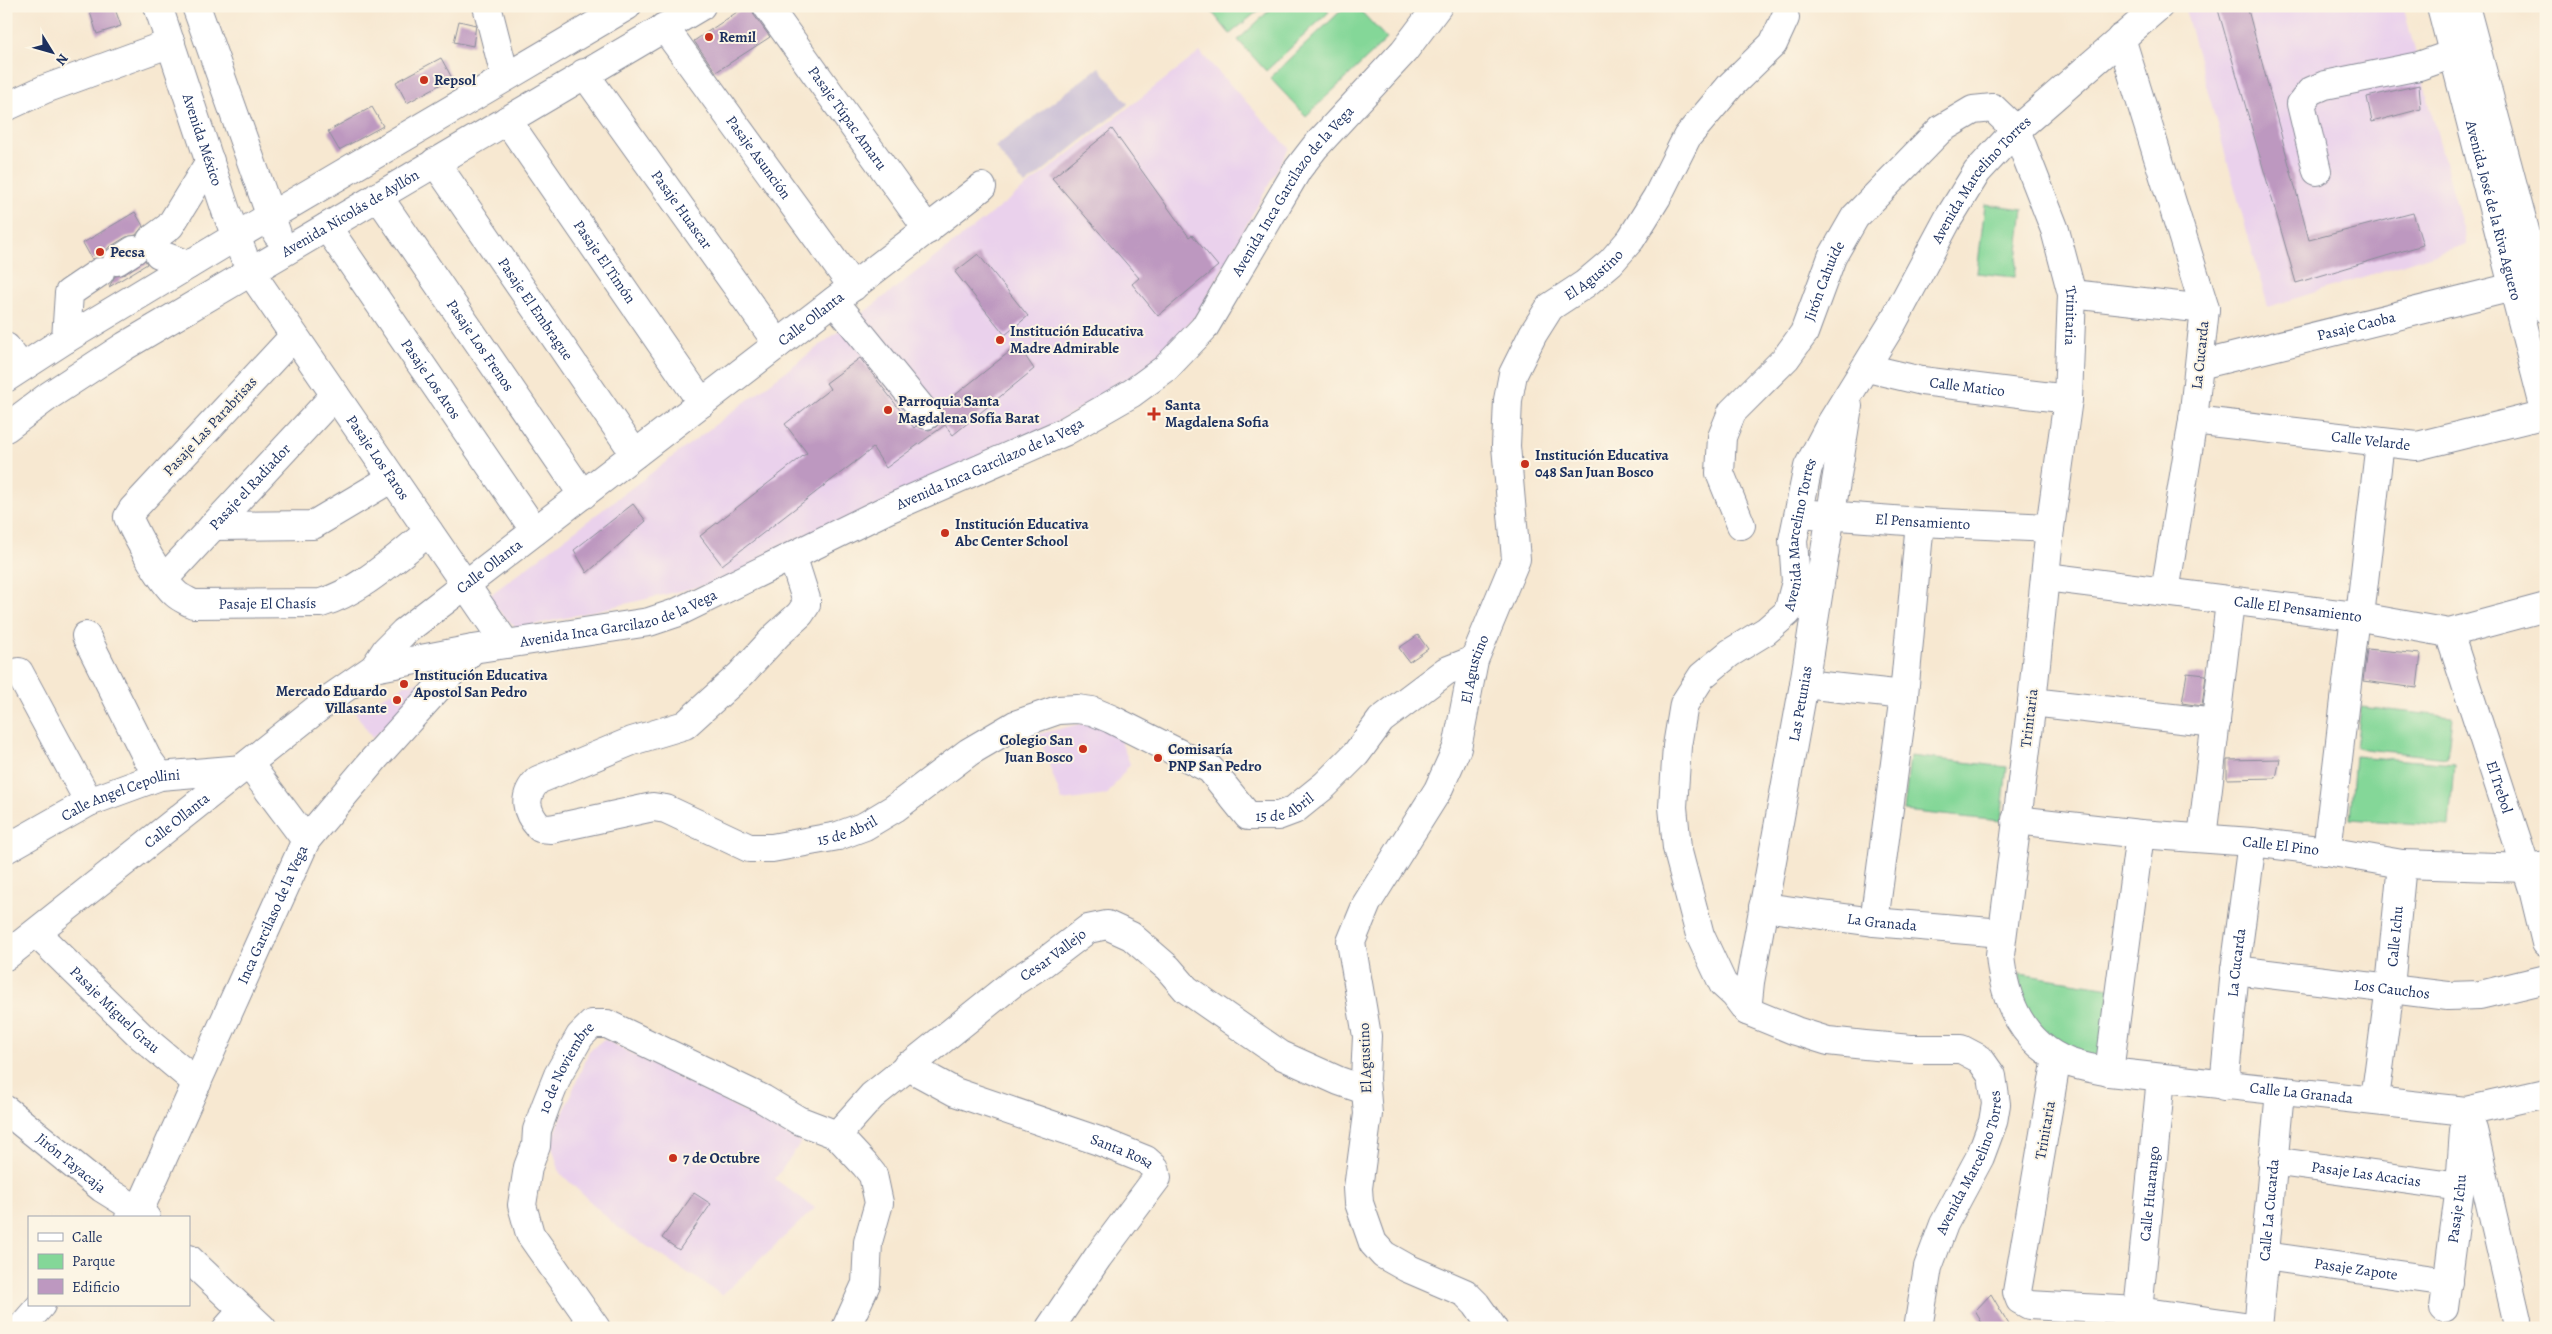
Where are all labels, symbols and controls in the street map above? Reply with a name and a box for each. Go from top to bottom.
place label: Remil [719,27,756,47]
north arrow [28,28,78,78]
marker: Remil [703,31,715,43]
text: N [51,50,73,69]
street label: Pasaje Túpac Amaru [803,62,892,175]
place label: Repsol [434,70,476,90]
marker: Repsol [418,74,430,86]
street label: Avenida México [177,90,227,189]
street label: Avenida Inca Garcilazo de la Vega [1226,101,1358,281]
street label: Pasaje Asunción [721,111,796,203]
street label: Avenida Marcelino Torres [1926,111,2035,248]
street label: Avenida José de la Riva Aguero [2461,117,2526,302]
street label: Avenida Nicolás de Ayllón [277,165,423,262]
street label: Pasaje Huascar [647,166,717,253]
street label: Pasaje El Timón [569,216,640,307]
street label: Jirón Cahuide [1799,237,1849,324]
place label: Pecsa [110,242,146,262]
street label: El Agustino [1560,245,1628,305]
marker: Pecsa [94,246,106,258]
street label: Pasaje El Embrague [493,253,578,364]
street label: Trinitaria [2060,284,2082,346]
street label: Calle Ollanta [774,287,848,351]
street label: Pasaje Los Frenos [442,295,519,395]
street label: Pasaje Caoba [2315,307,2397,345]
street label: La Cucarda [2186,320,2214,390]
place label: Institución Educativa Madre Admirable [1010,321,1145,358]
marker: Institución Educativa Madre Admirable [994,334,1006,346]
street label: Pasaje Los Aros [396,335,465,423]
street label: Pasaje Las Parabrisas [159,372,261,480]
street label: Calle Matico [1928,372,2006,401]
place label: Parroquia Santa Magdalena Sofía Barat [898,391,1040,428]
place label: Santa Magdalena Sofia [1165,395,1270,432]
marker: Parroquia Santa Magdalena Sofía Barat [882,404,894,416]
marker: Santa Magdalena Sofia [1147,407,1161,421]
street label: Pasaje Los Faros [342,411,414,504]
street label: Avenida Inca Garcilazo de la Vega [892,413,1087,515]
street label: Calle Velarde [2330,426,2412,455]
street label: Pasaje el Radiador [205,439,295,534]
place label: Institución Educativa 048 San Juan Bosco [1535,445,1670,482]
street label: Avenida Marcelino Torres [1778,454,1821,614]
marker: Institución Educativa 048 San Juan Bosco [1519,458,1531,470]
street label: El Pensamiento [1874,509,1971,534]
place label: Institución Educativa Abc Center School [954,514,1090,551]
marker: Institución Educativa Abc Center School [939,527,951,539]
street label: Calle Ollanta [452,535,526,598]
street label: Avenida Inca Garcilazo de la Vega [517,584,720,652]
street label: Calle El Pensamiento [2233,591,2364,627]
street label: Pasaje El Chasís [218,593,316,614]
street label: El Agustino [1456,632,1493,705]
street label: Las Petunias [1784,664,1817,743]
place label: Institución Educativa Apostol San Pedro [413,665,549,702]
marker: Institución Educativa Apostol San Pedro [398,678,410,690]
place label: Mercado Eduardo Villasante [276,681,387,718]
street label: Trinitaria [2015,687,2043,749]
marker: Mercado Eduardo Villasante [391,694,403,706]
place label: Colegio San Juan Bosco [1000,730,1074,767]
place label: Comisaría PNP San Pedro [1168,739,1262,776]
marker: Colegio San Juan Bosco [1077,743,1089,755]
marker: Comisaría PNP San Pedro [1152,752,1164,764]
street label: El Trebol [2482,758,2518,816]
street label: Calle Angel Cepollini [57,764,181,826]
street label: Calle Ollanta [140,788,214,853]
street label: 15 de Abril [1255,788,1318,826]
street label: 15 de Abril [816,811,881,850]
street label: Calle El Pino [2242,831,2320,860]
street label: Inca Garcilaso de la Vega [232,842,312,987]
street label: Calle Ichu [2382,904,2408,968]
street label: La Granada [1846,908,1918,936]
street label: Cesar Vallejo [1016,924,1090,986]
street label: La Cucarda [2222,927,2250,998]
street label: Pasaje Miguel Grau [65,962,165,1058]
street label: Los Cauchos [2353,975,2431,1004]
street label: 10 de Noviembre [534,1017,599,1116]
street label: El Agustino [1354,1022,1376,1094]
street label: Calle La Granada [2249,1077,2354,1109]
street label: Avenida Marcelino Torres [1931,1089,2006,1238]
street label: Trinitaria [2030,1099,2060,1161]
street label: Jirón Tayacaja [32,1128,110,1197]
street label: Santa Rosa [1088,1129,1159,1173]
street label: Calle Huarango [2135,1145,2164,1242]
place label: 7 de Octubre [683,1148,760,1168]
marker: 7 de Octubre [667,1152,679,1164]
street label: Pasaje Las Acacias [2310,1157,2422,1191]
street label: Calle La Cucarda [2254,1158,2284,1262]
street label: Pasaje Ichu [2443,1173,2471,1244]
legend [28,1216,190,1306]
text: Calle [72,1227,103,1247]
text: Parque [72,1251,115,1271]
street label: Pasaje Zapote [2313,1253,2399,1285]
text: Edificio [72,1277,120,1297]

